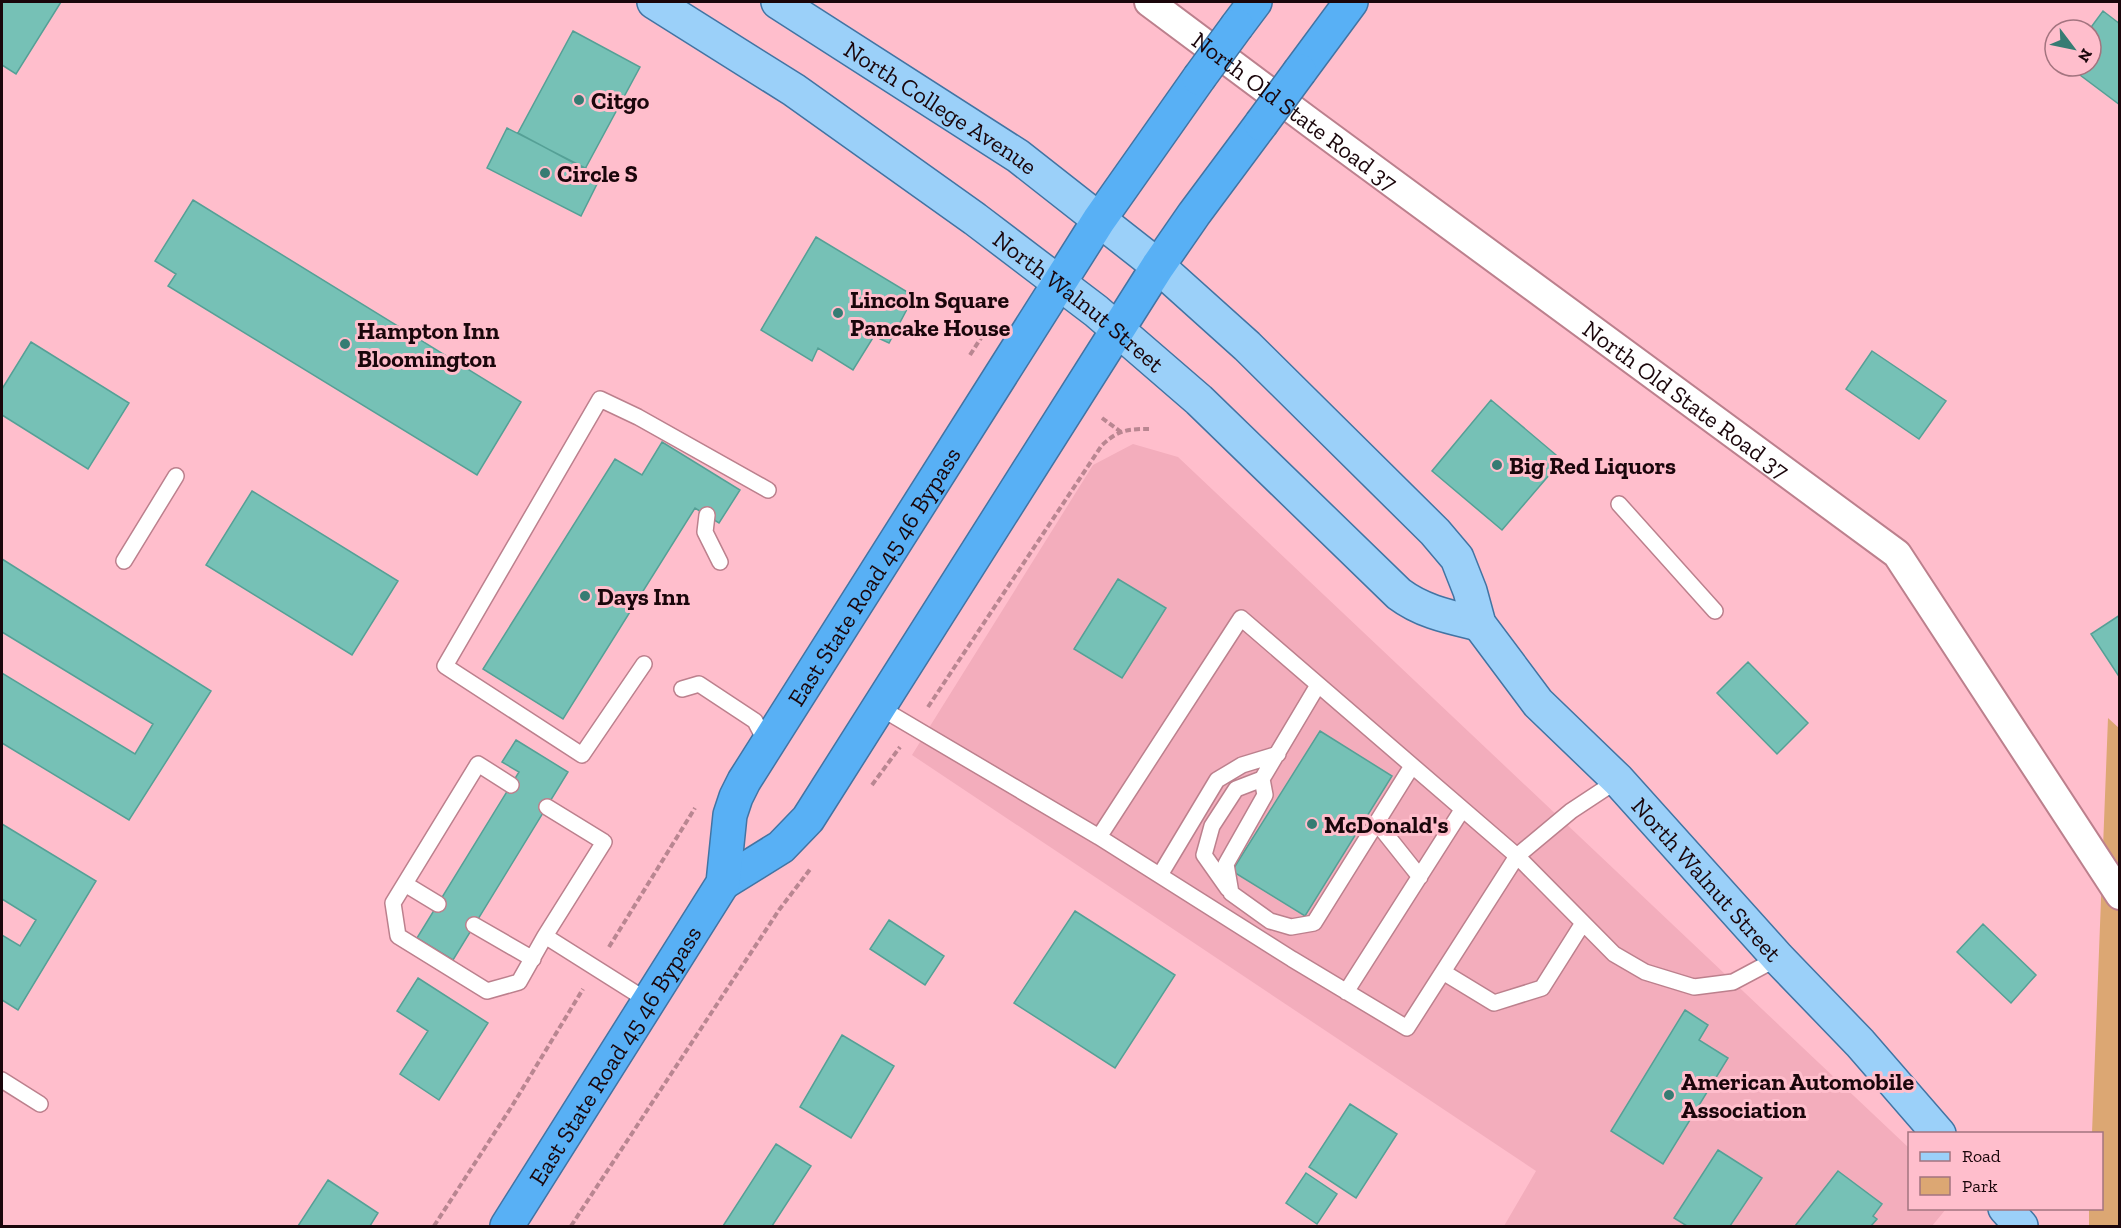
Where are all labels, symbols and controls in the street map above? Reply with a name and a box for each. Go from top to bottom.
north arrow [2043,18,2103,78]
street label: North Old State Road 37 [1187,25,1403,196]
street label: North College Avenue [839,34,1043,180]
text: N [2074,45,2097,66]
place label: Citgo [591,86,650,115]
marker: Citgo [572,93,586,107]
place label: Circle S [557,159,638,188]
marker: Circle S [538,166,552,180]
street label: North Walnut Street [988,224,1170,378]
place label: Lincoln Square Pancake House [850,285,1011,342]
marker: Lincoln Square Pancake House [831,306,845,320]
street label: North Old State Road 37 [1578,314,1795,484]
place label: Hampton Inn Bloomington [357,316,500,373]
marker: Hampton Inn Bloomington [338,337,352,351]
street label: East State Road 45 46 Bypass [781,441,966,711]
place label: Big Red Liquors [1509,451,1676,480]
marker: Big Red Liquors [1490,458,1504,472]
place label: Days Inn [597,582,690,611]
marker: Days Inn [578,589,592,603]
street label: North Walnut Street [1626,791,1788,967]
place label: McDonald's [1324,810,1448,839]
marker: McDonald's [1305,817,1319,831]
street label: East State Road 45 46 Bypass [522,920,707,1190]
place label: American Automobile Association [1681,1067,1914,1124]
marker: American Automobile Association [1662,1088,1676,1102]
legend [1908,1132,2103,1210]
text: Road [1962,1145,2001,1167]
text: Park [1962,1175,1998,1197]

